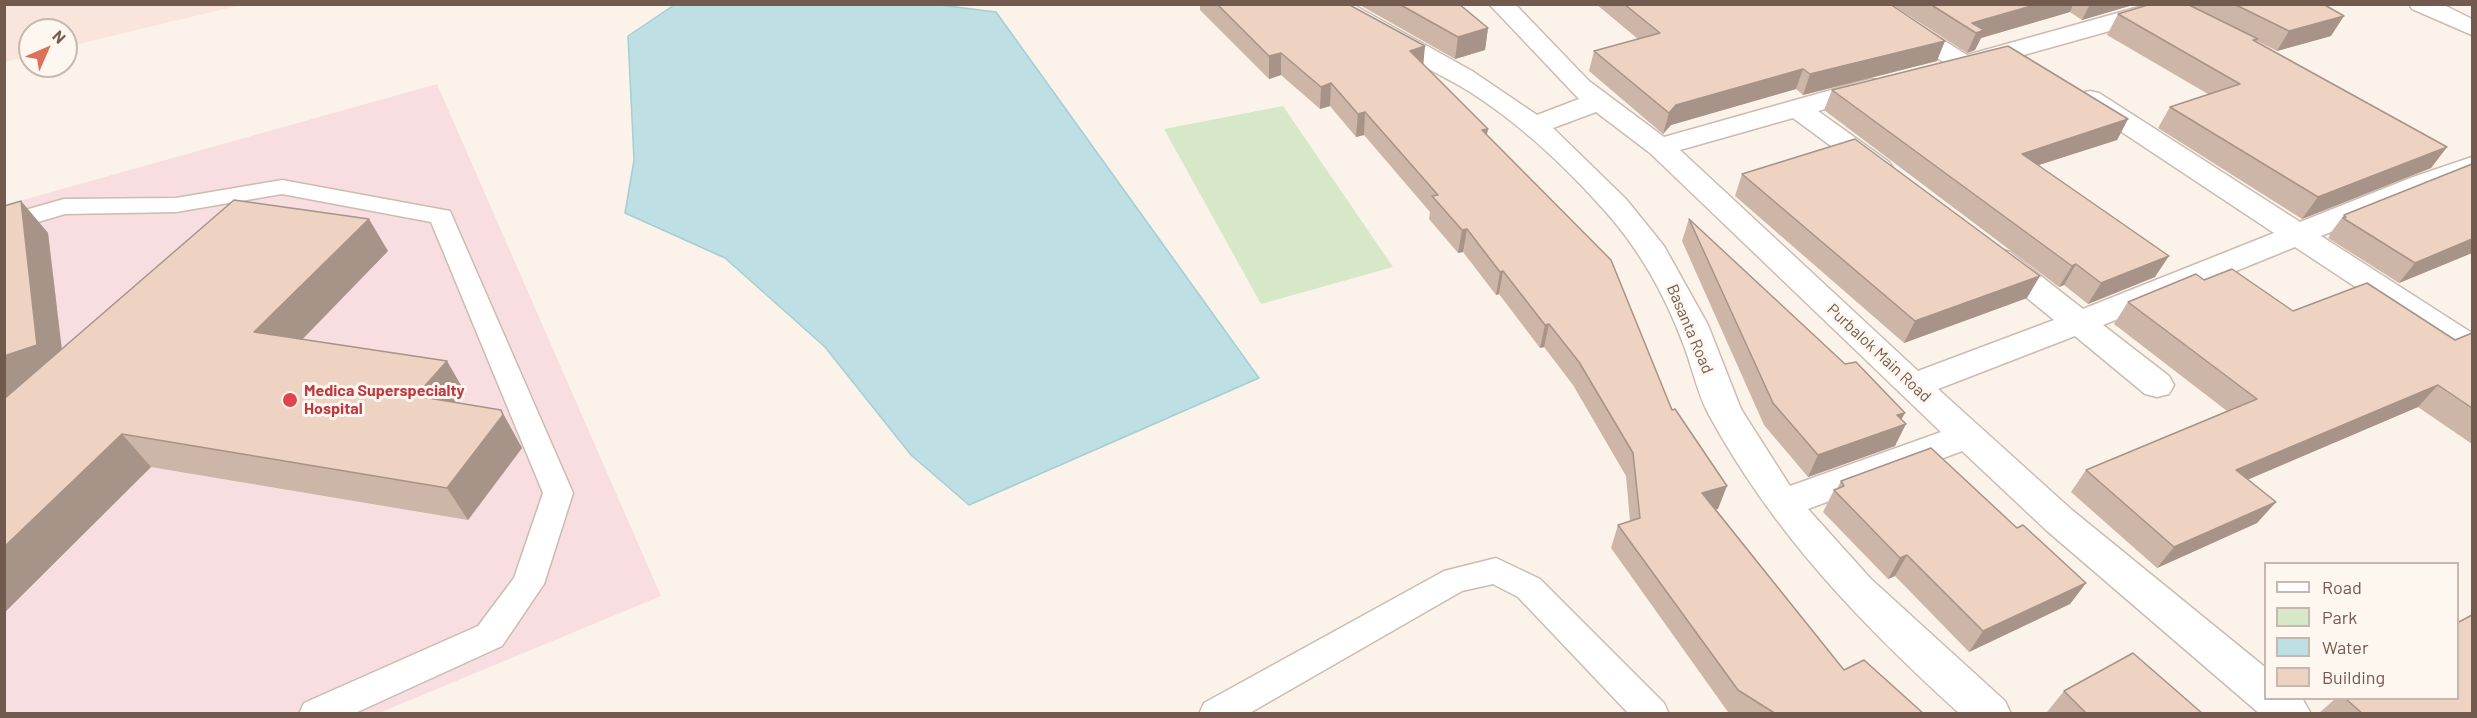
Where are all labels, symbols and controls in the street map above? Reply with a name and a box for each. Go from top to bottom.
north arrow [18,18,78,78]
text: N [49,26,70,47]
street label: Basanta Road [1663,281,1717,377]
street label: Purbalok Main Road [1823,300,1935,406]
place label: Medica Superspecialty Hospital [304,381,465,419]
marker: Medica Superspecialty Hospital [281,391,299,409]
legend [2264,562,2459,700]
text: Road [2322,576,2362,598]
text: Park [2322,606,2357,628]
text: Water [2322,636,2369,658]
text: Building [2322,666,2385,688]

